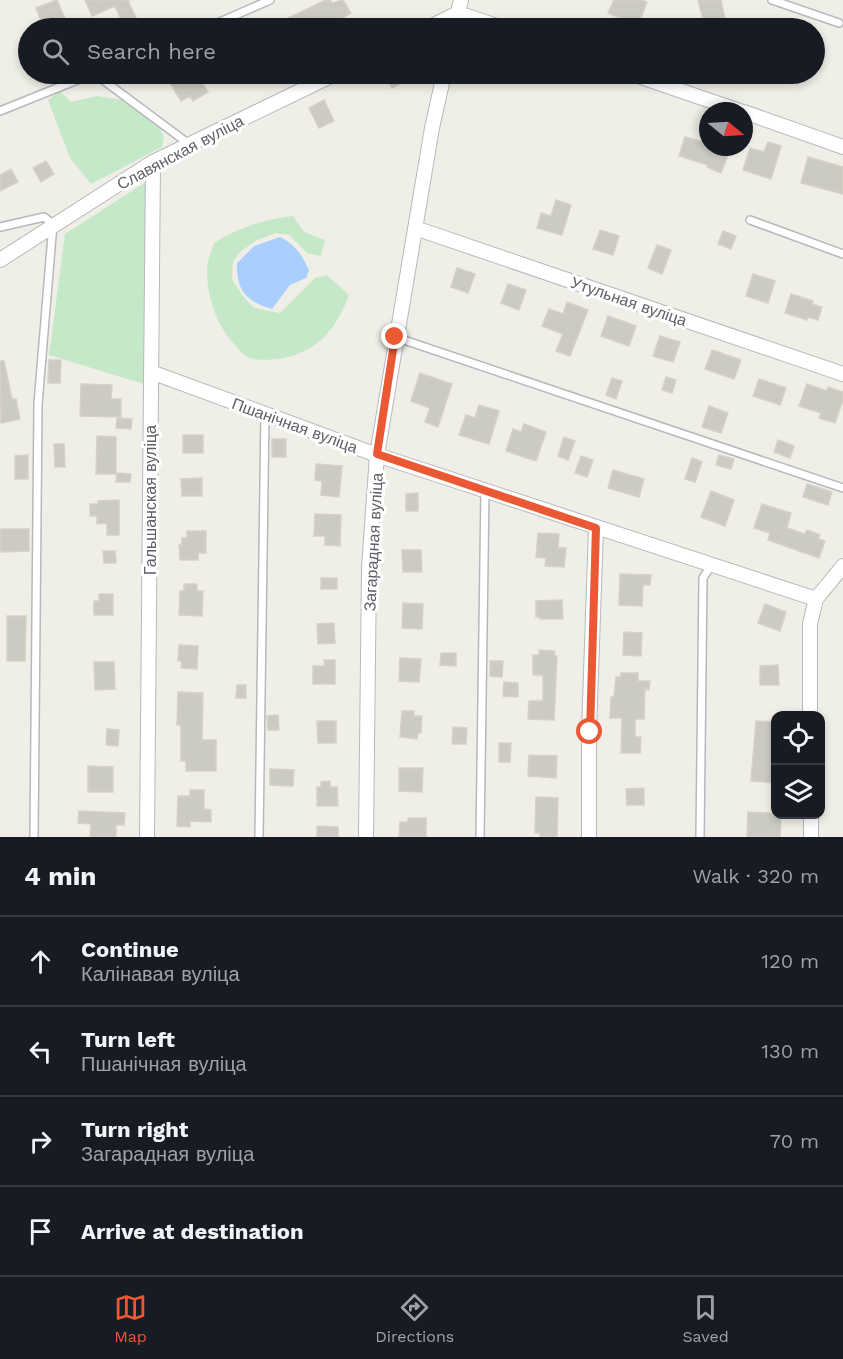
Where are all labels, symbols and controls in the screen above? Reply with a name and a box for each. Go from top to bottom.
search box [18,18,825,84]
icon: search [39,35,72,68]
text: Search here [87,39,216,64]
north arrow [699,102,753,156]
street label: Славянская вуліца [114,111,247,194]
street label: Утульная вуліца [568,273,690,330]
route end [381,323,407,349]
street label: Пшанічная вуліца [229,394,360,457]
street label: Гальшанская вуліца [141,425,160,575]
street label: Загарадная вуліца [360,472,387,612]
map controls [771,711,825,819]
button: locate [771,711,825,765]
route start [576,718,602,744]
button: layers [771,765,825,819]
text: 4 min [24,861,96,891]
text: Walk · 320 m [692,864,819,888]
text: Continue [81,937,179,962]
icon: ahead [24,945,57,978]
text: 120 m [761,949,819,973]
text: Калінавая вуліца [81,962,240,986]
text: Turn left [81,1027,175,1052]
icon: left [24,1035,57,1068]
text: 130 m [761,1039,819,1063]
text: Пшанічная вуліца [81,1052,247,1076]
text: Turn right [81,1117,188,1142]
icon: right [24,1125,57,1158]
text: 70 m [770,1129,819,1153]
text: Загарадная вуліца [81,1142,254,1166]
icon: arrive [24,1215,57,1248]
text: Arrive at destination [81,1219,304,1244]
tab: Map [114,1291,147,1346]
tab: Directions [375,1291,454,1346]
tab: Saved [682,1291,729,1346]

